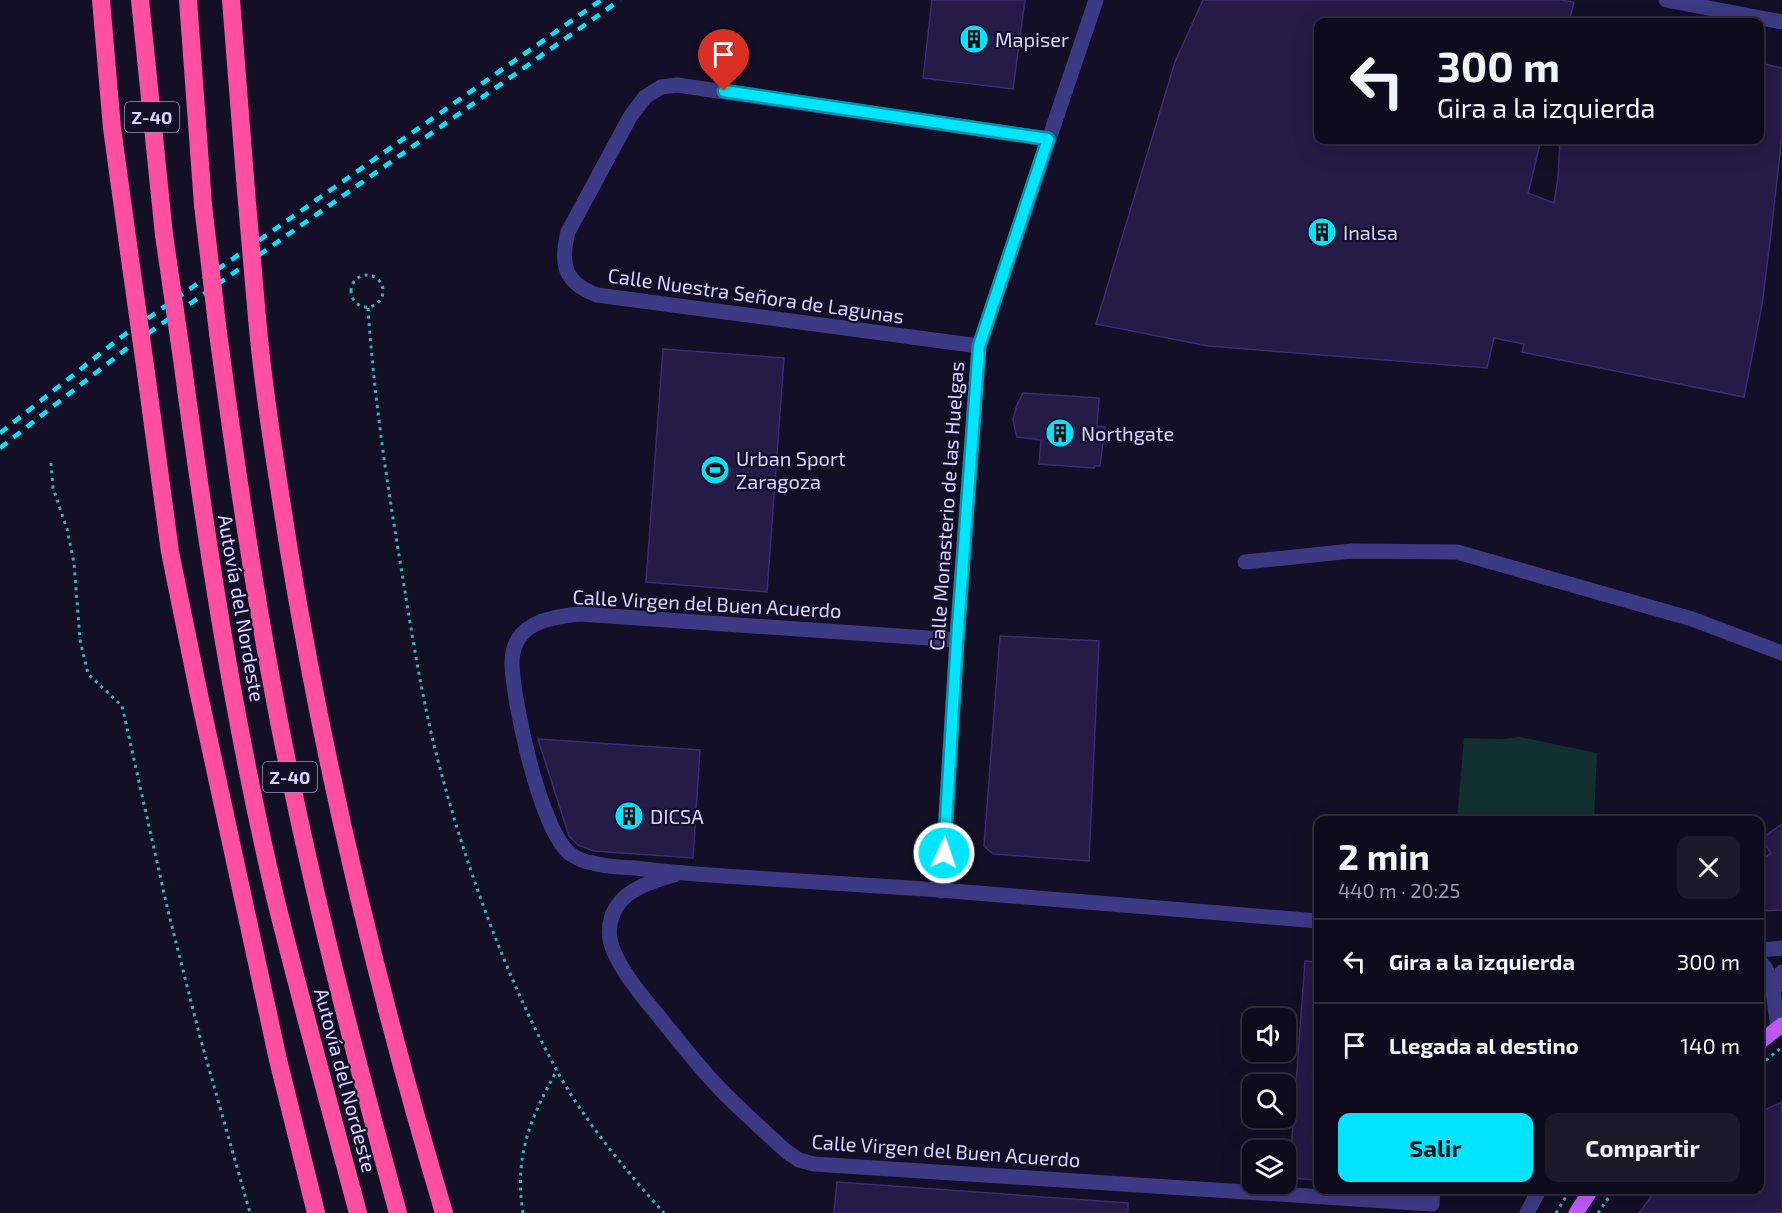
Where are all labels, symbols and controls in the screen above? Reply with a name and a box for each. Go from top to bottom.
building icon: Mapiser [958,23,990,55]
place label: Mapiser [995,27,1069,51]
pin [698,29,749,91]
icon: arrive [707,38,740,71]
text: 300 m [1437,40,1560,90]
icon: left [1338,42,1416,120]
text: Gira a la izquierda [1437,91,1655,123]
road number: Z-40 [125,102,179,132]
building icon: Inalsa [1306,216,1338,248]
place label: Inalsa [1343,220,1398,244]
street label: Calle Nuestra Señora de Lagunas [606,262,906,328]
street label: Calle Monasterio de las Huelgas [924,360,968,652]
building icon: Northgate [1044,417,1076,449]
place label: Northgate [1081,421,1174,445]
place label: Urban Sport Zaragoza [736,446,846,493]
sports icon: Urban Sport Zaragoza [699,454,731,486]
street label: Autovía del Nordeste [214,512,270,704]
street label: Calle Virgen del Buen Acuerdo [572,584,842,622]
road number: Z-40 [263,762,317,792]
building icon: DICSA [613,800,645,832]
place label: DICSA [650,804,704,828]
position arrow [912,821,976,885]
text: 2 min [1338,834,1430,877]
button: close [1677,836,1740,899]
text: 440 m · 20:25 [1338,878,1460,902]
icon: left [1338,945,1371,978]
text: Gira a la izquierda [1389,948,1575,974]
text: 300 m [1677,948,1740,974]
street label: Autovía del Nordeste [310,985,382,1175]
map controls [1242,1008,1296,1194]
button: sound [1242,1008,1296,1062]
icon: arrive [1338,1029,1371,1062]
text: Llegada al destino [1389,1032,1579,1058]
text: 140 m [1680,1032,1740,1058]
button: search [1242,1074,1296,1128]
button: Salir [1338,1113,1533,1182]
button: Compartir [1545,1113,1740,1182]
street label: Calle Virgen del Buen Acuerdo [811,1129,1081,1171]
button: layers [1242,1140,1296,1194]

